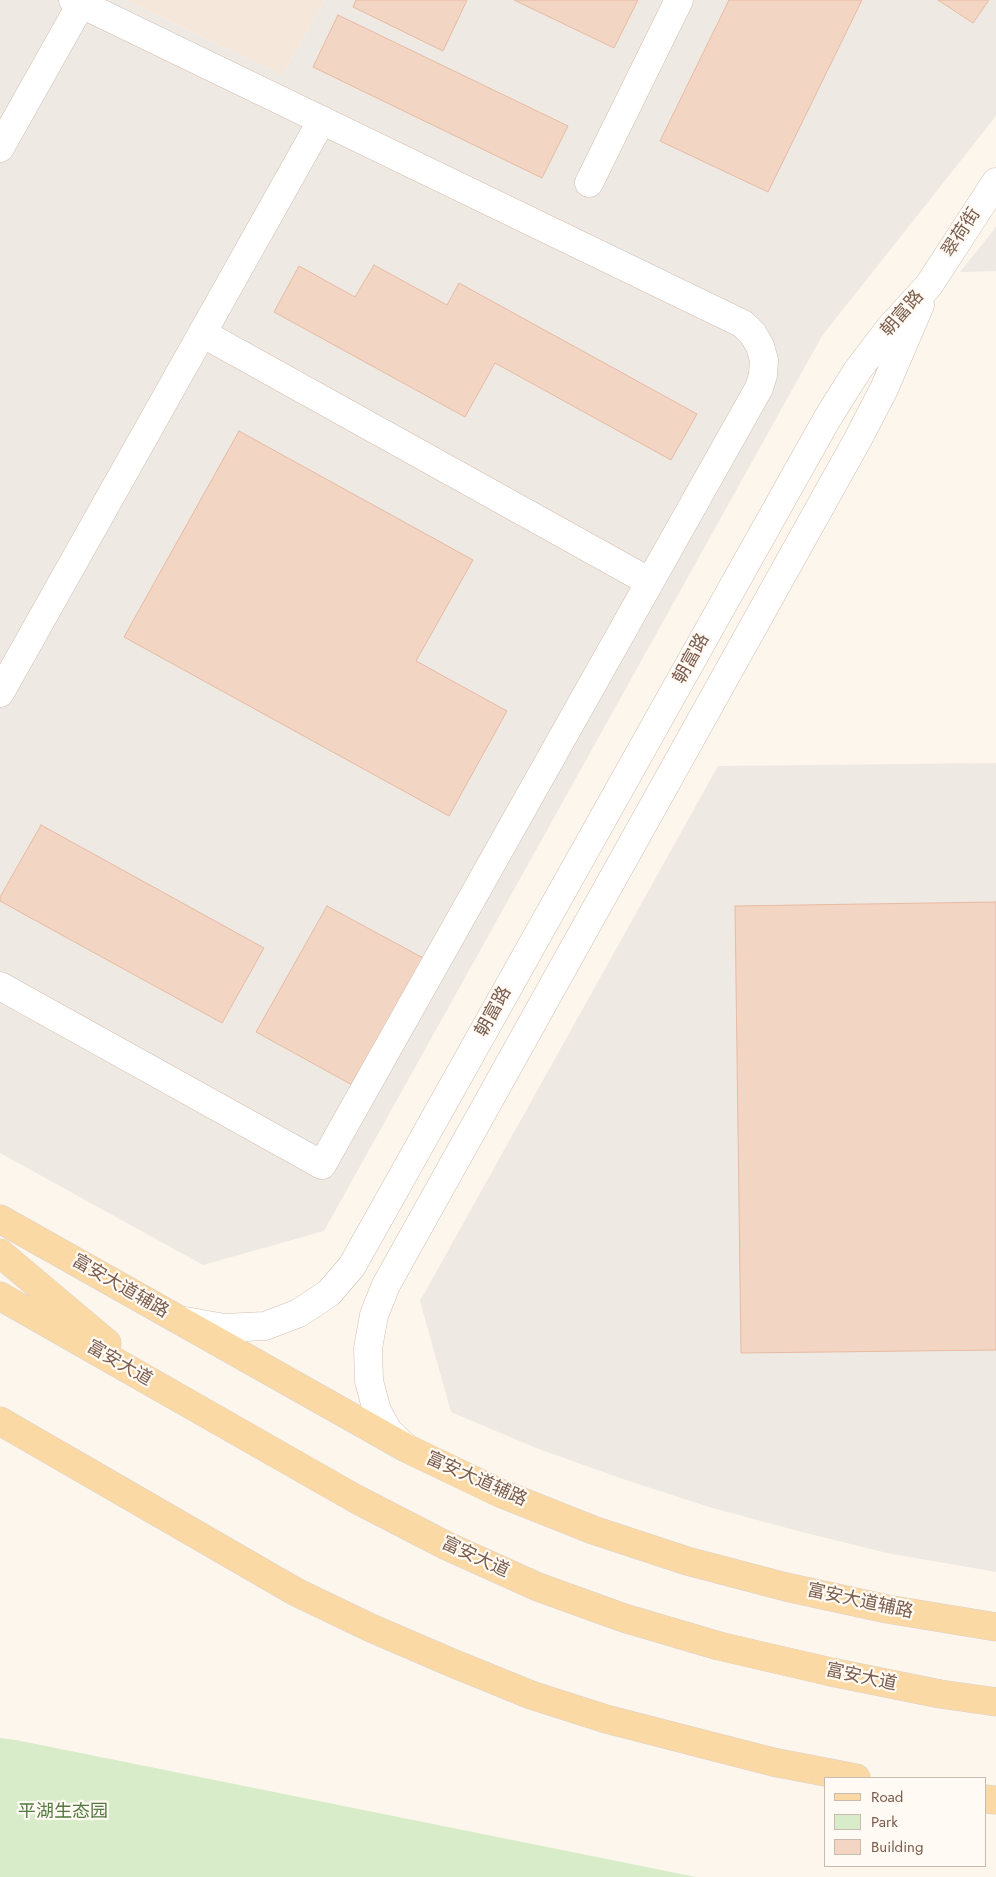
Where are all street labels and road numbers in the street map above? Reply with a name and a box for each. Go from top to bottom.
street label: 翠荷街 [938,204,986,262]
street label: 朝富路 [877,287,929,341]
street label: 朝富路 [669,630,715,688]
street label: 朝富路 [471,983,517,1041]
street label: 富安大道辅路 [68,1251,172,1323]
street label: 富安大道 [82,1337,156,1391]
street label: 富安大道辅路 [422,1448,530,1512]
street label: 富安大道 [438,1533,512,1583]
street label: 富安大道辅路 [805,1580,915,1624]
street label: 富安大道 [824,1660,898,1696]

